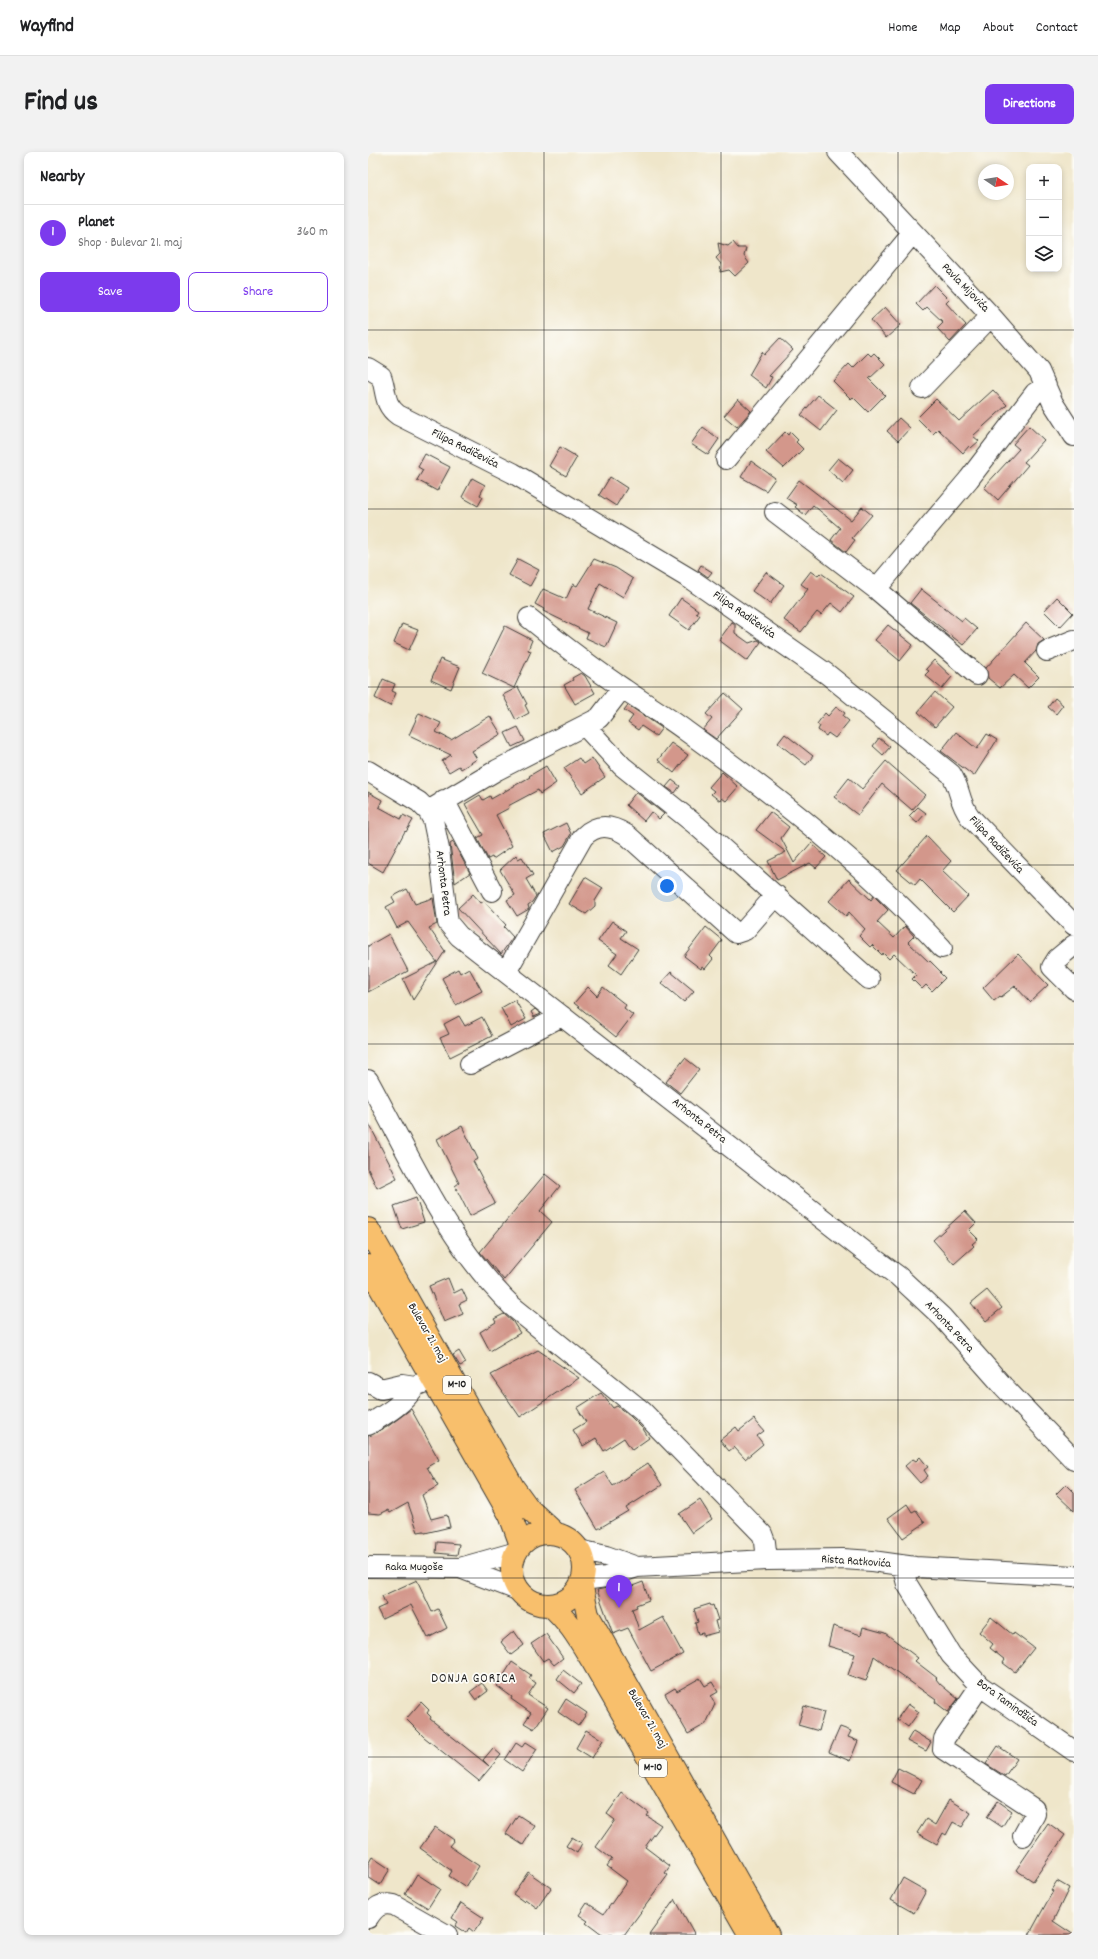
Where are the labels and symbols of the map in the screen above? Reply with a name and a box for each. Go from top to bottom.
north arrow [978,164,1014,200]
street label: Pavla Mijovića [937,260,993,317]
street label: Filipa Radičevića [428,425,502,473]
street label: Filipa Radičevića [709,587,779,643]
street label: Filipa Radičevića [965,812,1028,878]
street label: Arhonta Petra [431,849,455,917]
your location [657,876,677,896]
street label: Arhonta Petra [668,1094,730,1148]
street label: Arhonta Petra [920,1297,978,1357]
street label: Bulevar 21. maj [403,1300,451,1366]
road number: M-10 [443,1376,471,1394]
street label: Rista Ratkovića [821,1551,892,1573]
street label: Raka Mugoše [385,1559,443,1576]
pin: 1 [606,1575,632,1608]
district label: DONJA GORICA [431,1670,517,1689]
street label: Bora Tamindžića [973,1675,1042,1731]
street label: Bulevar 21. maj [623,1686,671,1752]
road number: M-10 [639,1759,667,1777]

